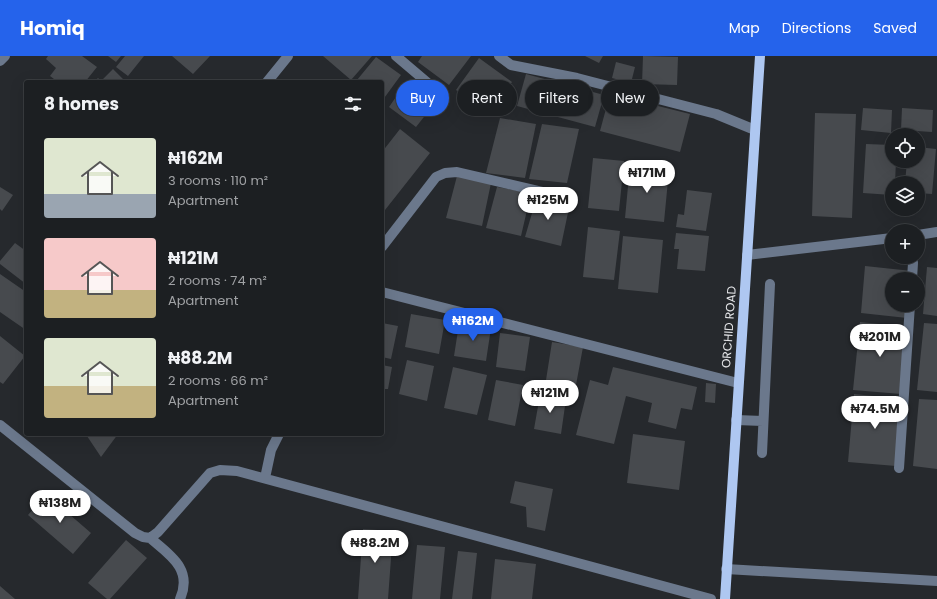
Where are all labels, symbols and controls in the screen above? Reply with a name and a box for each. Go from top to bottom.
text: Homiq [20,15,85,42]
text: Map [729,18,760,38]
text: Directions [782,18,851,38]
text: Saved [873,18,917,38]
chip: Buy [396,80,449,116]
chip: Rent [457,80,517,116]
chip: Filters [525,80,593,116]
chip: New [601,80,659,116]
text: 8 homes [44,92,119,116]
icon: filters [342,93,364,115]
map controls [885,128,925,312]
button: locate [885,128,925,168]
text: ₦162M [168,146,223,170]
icon: home [76,154,124,202]
pin: ₦171M [619,160,675,194]
text: ₦171M [628,163,666,182]
text: 3 rooms · 110 m² [168,171,268,190]
button: layers [885,176,925,216]
pin: ₦125M [520,187,576,221]
text: ₦125M [527,190,569,209]
text: Apartment [168,191,238,210]
button: + [885,224,925,264]
text: ₦121M [168,246,218,270]
icon: home [76,254,124,302]
text: 2 rooms · 74 m² [168,271,267,290]
button: − [885,272,925,312]
street label: ORCHID ROAD [717,285,740,369]
text: Apartment [168,291,238,310]
pin: ₦162M [445,308,501,342]
text: ₦162M [452,311,494,330]
pin: ₦201M [852,324,908,358]
text: ₦201M [859,327,901,346]
text: ₦88.2M [168,346,232,370]
icon: home [76,354,124,402]
text: 2 rooms · 66 m² [168,371,268,390]
pin: ₦121M [522,380,578,414]
text: ₦121M [531,383,569,402]
text: Apartment [168,391,238,410]
pin: ₦74.5M [842,396,908,430]
text: ₦74.5M [850,399,900,418]
pin: ₦138M [32,490,88,524]
text: ₦138M [39,493,81,512]
pin: ₦88.2M [342,530,408,564]
text: ₦88.2M [350,533,400,552]

